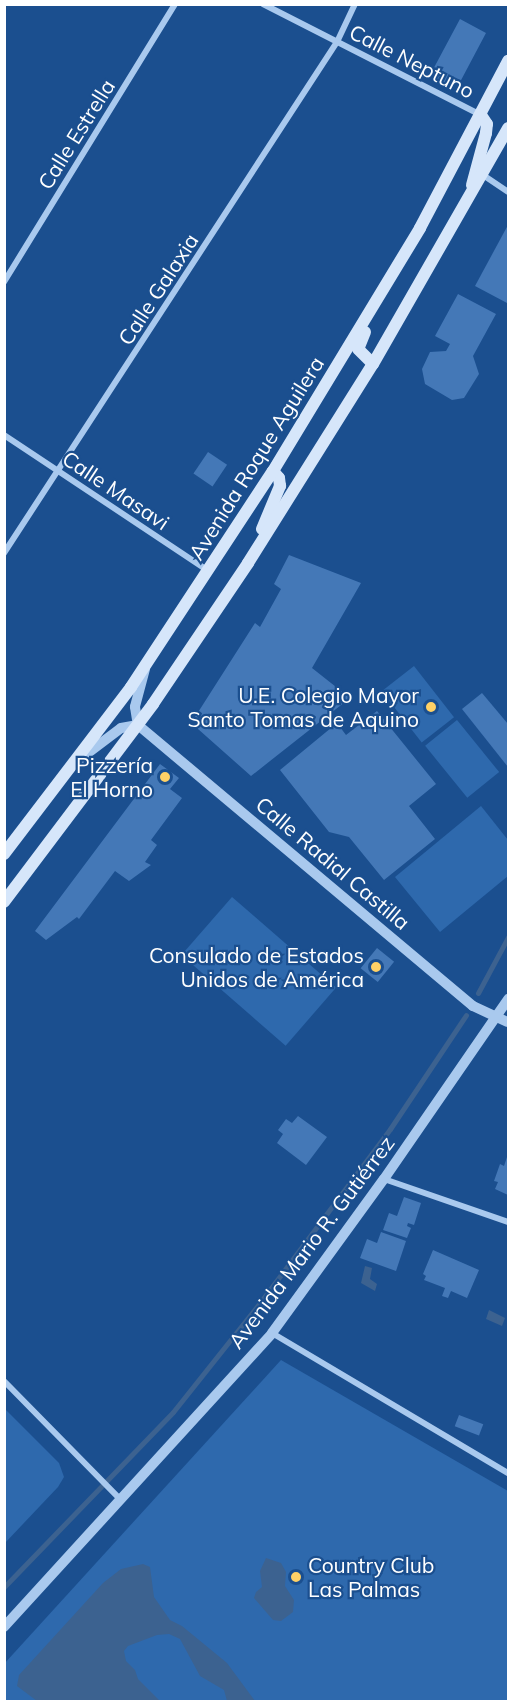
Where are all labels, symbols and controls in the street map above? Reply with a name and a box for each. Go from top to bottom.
street label: Calle Neptuno [345,19,479,103]
street label: Calle Estrella [32,74,120,194]
street label: Calle Galaxia [113,229,203,349]
street label: Avenida Roque Aguilera [183,352,329,564]
street label: Calle Masavi [58,445,174,535]
place label: U.E. Colegio Mayor Santo Tomas de Aquino [187,682,419,732]
marker: U.E. Colegio Mayor Santo Tomas de Aquino [424,700,438,714]
place label: Pizzería El Horno [70,752,153,802]
marker: Pizzería El Horno [158,770,172,784]
street label: Calle Radial Castilla [251,791,415,935]
place label: Consulado de Estados Unidos de América [149,942,364,992]
marker: Consulado de Estados Unidos de América [369,960,383,974]
street label: Avenida Mario R. Gutiérrez [223,1131,399,1353]
place label: Country Club Las Palmas [308,1552,434,1602]
marker: Country Club Las Palmas [289,1570,303,1584]

